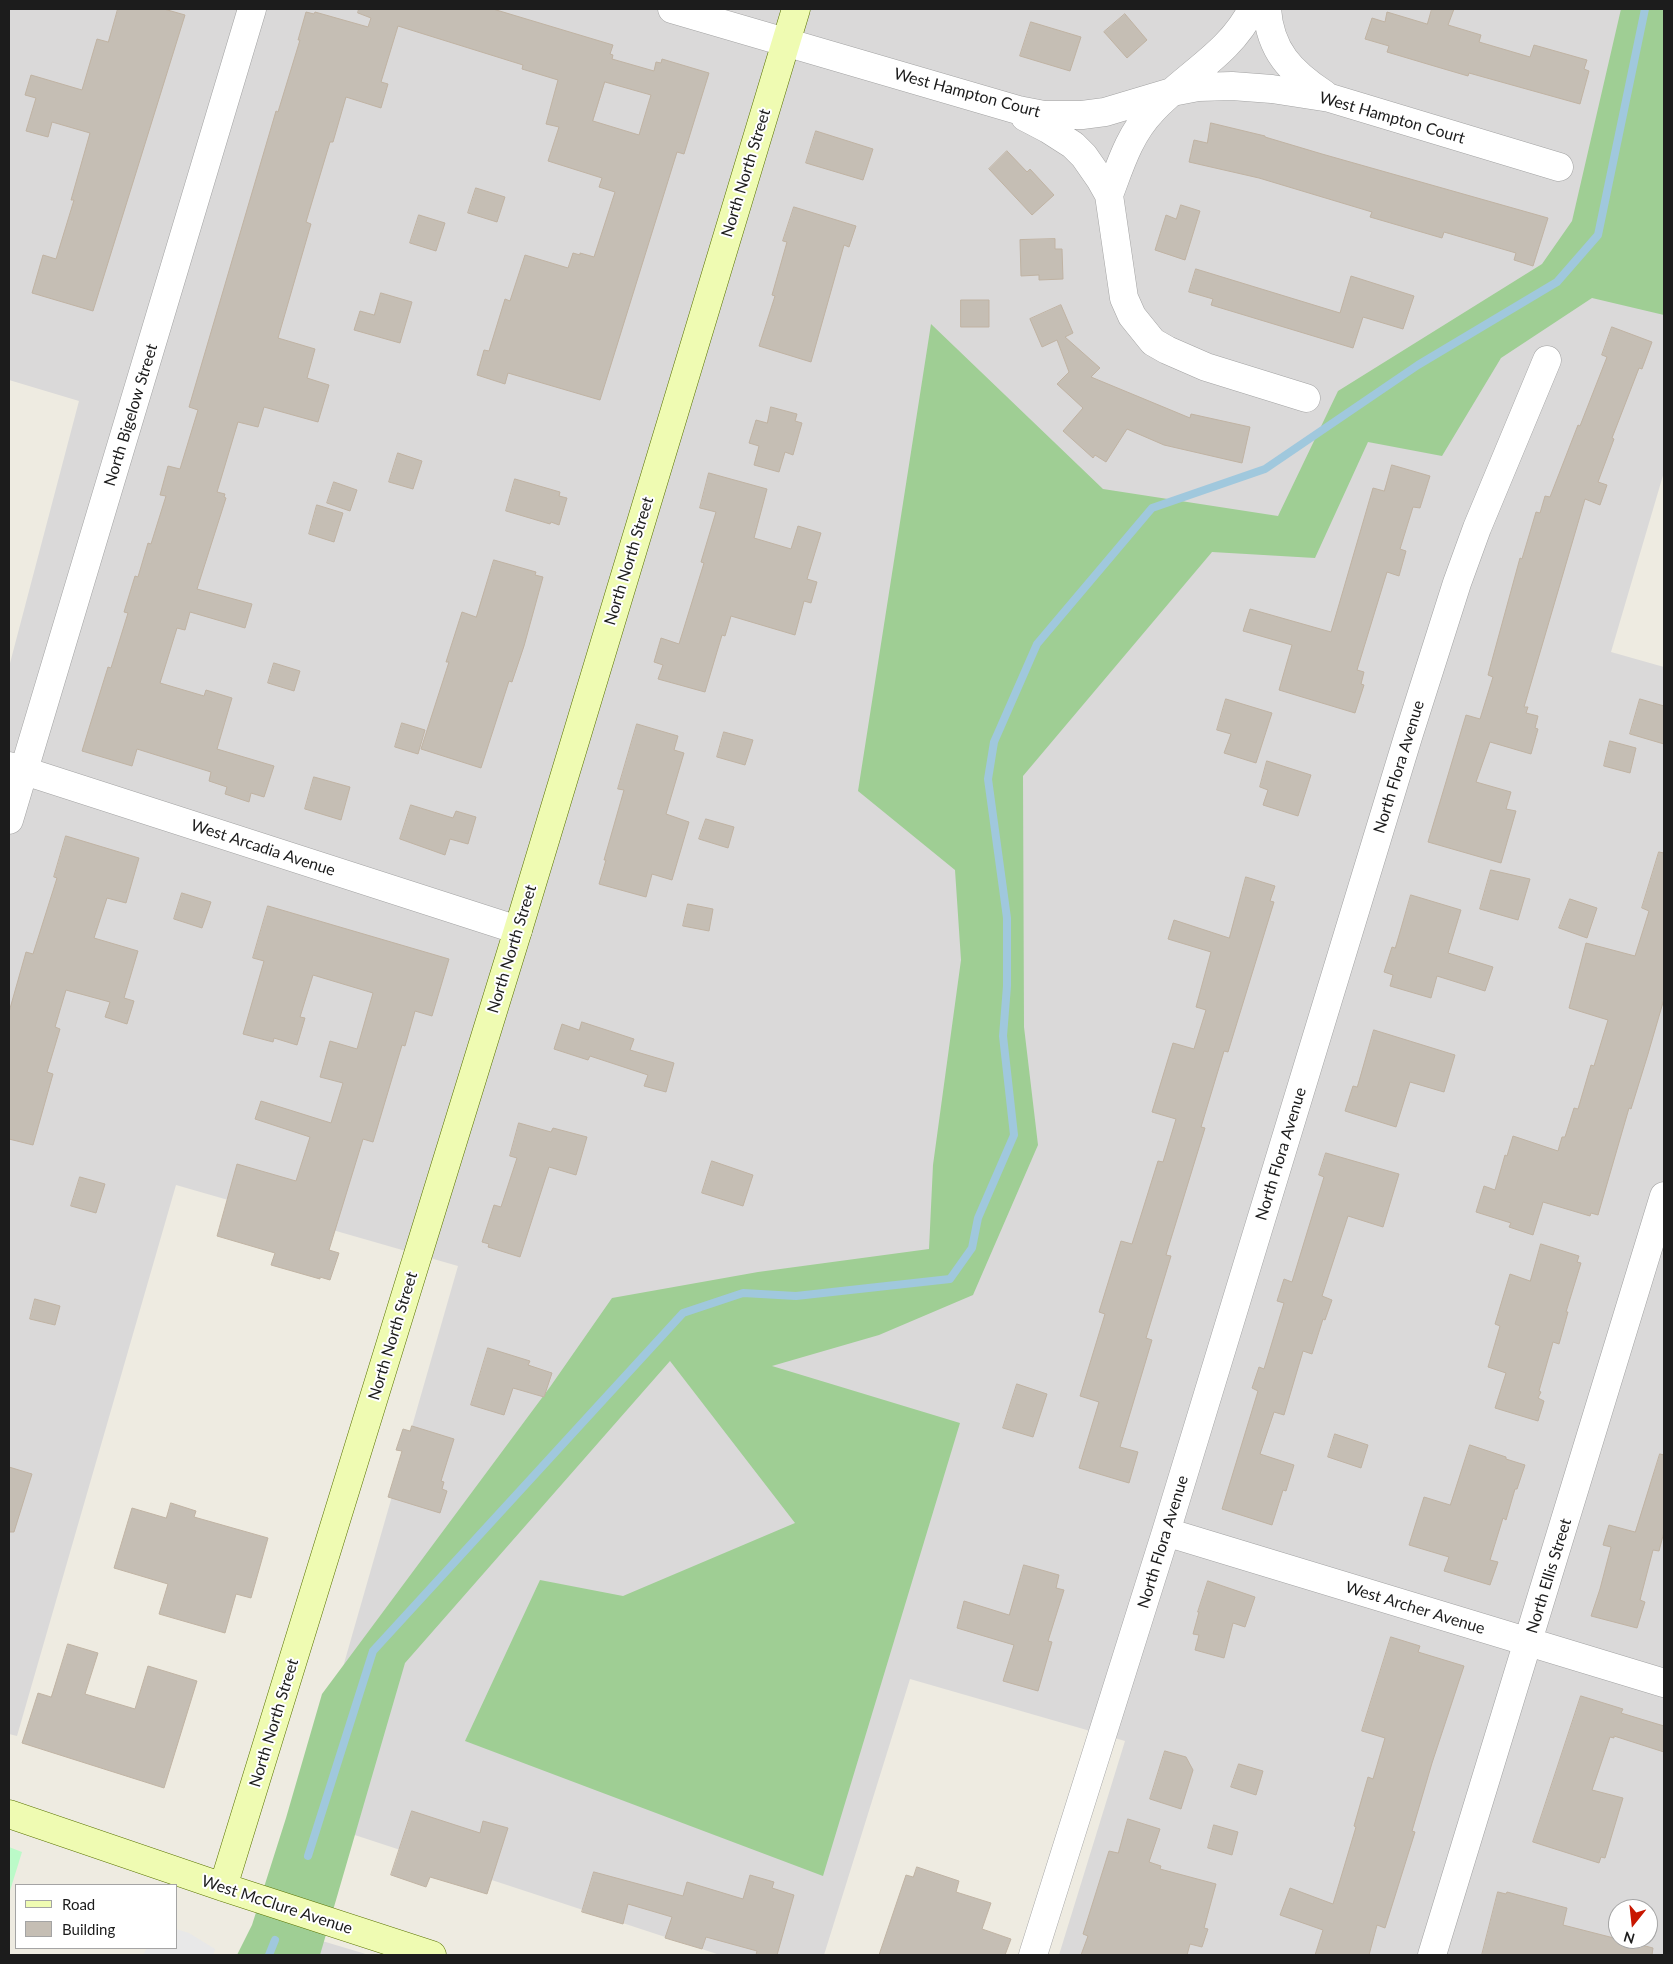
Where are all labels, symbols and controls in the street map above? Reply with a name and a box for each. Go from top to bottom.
street label: West Hampton Court [892,64,1042,122]
street label: West Hampton Court [1317,88,1467,148]
street label: North North Street [717,106,775,240]
street label: North Bigelow Street [100,342,162,488]
street label: North North Street [600,494,658,628]
street label: North Flora Avenue [1370,698,1428,836]
street label: West Arcadia Avenue [188,816,338,880]
street label: North North Street [483,882,541,1016]
street label: North Flora Avenue [1252,1085,1310,1223]
street label: North North Street [364,1269,422,1403]
street label: North Flora Avenue [1134,1473,1192,1611]
street label: North Ellis Street [1522,1516,1576,1636]
street label: West Archer Avenue [1343,1578,1487,1638]
street label: North North Street [245,1656,303,1790]
street label: West McClure Avenue [199,1872,355,1938]
legend [15,1884,178,1949]
text: Road [62,1895,95,1913]
north arrow [1608,1899,1658,1949]
text: Building [62,1920,115,1938]
text: N [1621,1928,1637,1948]

